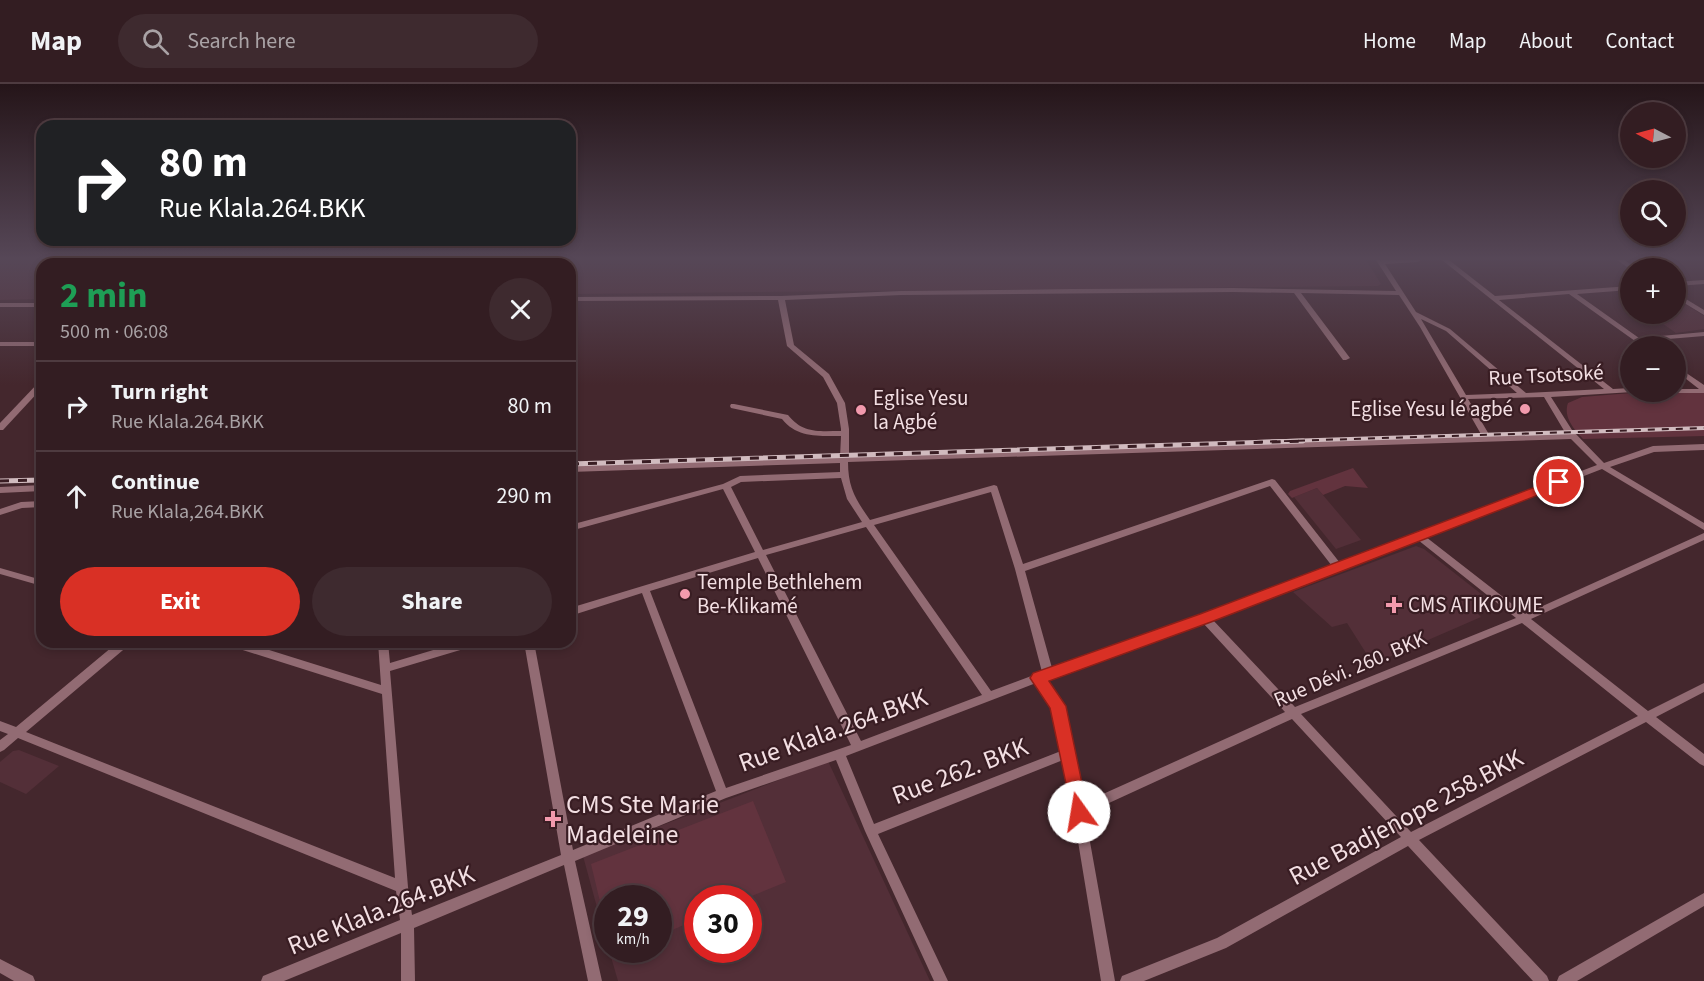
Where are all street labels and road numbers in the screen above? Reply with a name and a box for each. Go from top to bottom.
street label: Rue Tsotsoké [1488,357,1604,393]
street label: Rue Dévi. 260. BKK [1269,623,1432,715]
street label: Rue Klala.264.BKK [733,679,933,781]
street label: Rue 262. BKK [887,728,1033,814]
street label: Rue Badjenope 258.BKK [1282,739,1530,895]
street label: Rue Klala.264.BKK [282,856,480,964]

